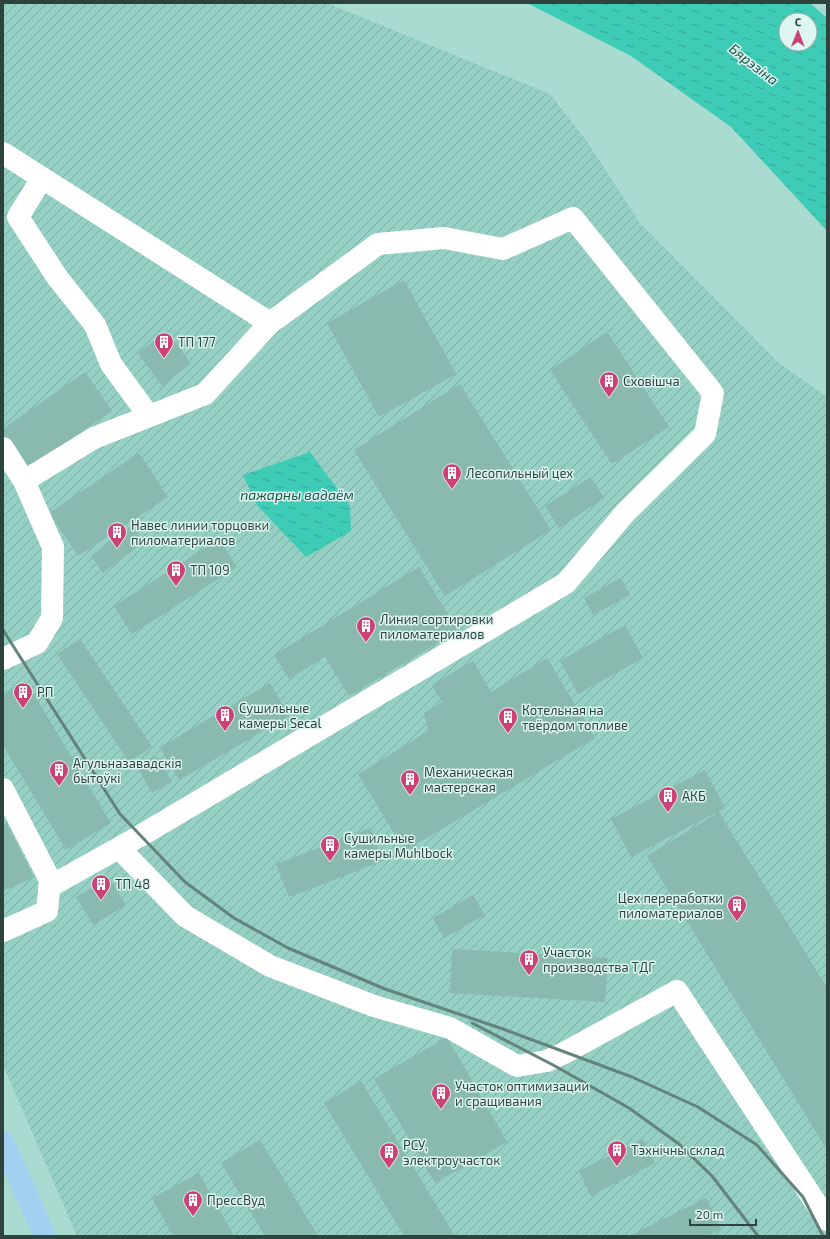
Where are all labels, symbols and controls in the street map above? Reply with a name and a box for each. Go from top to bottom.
north arrow [778,12,818,52]
text: С [795,15,802,28]
water label: Бярэзіна [726,40,782,88]
building icon: ТП 177 [153,331,175,359]
place label: ТП 177 [178,334,216,350]
building icon: Сховішча [598,370,620,398]
place label: Сховішча [623,373,680,389]
building icon: Лесопильный цех [441,462,463,490]
place label: Лесопильный цех [466,465,573,481]
water label: пажарны вадаём [240,486,354,503]
place label: Навес линии торцовки пиломатериалов [131,517,269,548]
building icon: Навес линии торцовки пиломатериалов [106,521,128,549]
building icon: ТП 109 [165,559,187,587]
place label: ТП 109 [190,562,230,578]
place label: Линия сортировки пиломатериалов [380,611,493,642]
building icon: Линия сортировки пиломатериалов [355,615,377,643]
building icon: РП [12,681,34,709]
place label: РП [37,684,53,700]
place label: Сушильные камеры Secal [239,700,321,731]
place label: Котельная на твёрдом топливе [522,702,628,733]
building icon: Сушильные камеры Secal [214,704,236,732]
building icon: Котельная на твёрдом топливе [497,706,519,734]
place label: Агульназавадскія бытоўкі [73,755,182,786]
building icon: Агульназавадскія бытоўкі [48,759,70,787]
place label: Механическая мастерская [424,764,513,795]
building icon: Механическая мастерская [399,768,421,796]
building icon: АКБ [657,785,679,813]
place label: АКБ [682,788,706,804]
place label: Cушильные камеры Muhlbock [344,830,453,861]
building icon: Cушильные камеры Muhlbock [319,834,341,862]
building icon: ТП 48 [90,873,112,901]
place label: ТП 48 [115,876,150,892]
place label: Цех переработки пиломатериалов [618,890,723,921]
building icon: Цех переработки пиломатериалов [726,894,748,922]
place label: Участок производства ТДГ [543,944,655,975]
building icon: Участок производства ТДГ [518,948,540,976]
place label: Участок оптимизации и сращивания [455,1078,589,1109]
building icon: Участок оптимизации и сращивания [430,1082,452,1110]
place label: РСУ, электроучасток [403,1137,500,1168]
building icon: Тэхнічны склад [606,1139,628,1167]
building icon: РСУ, электроучасток [378,1141,400,1169]
place label: Тэхнічны склад [631,1142,725,1158]
building icon: ПрессВуд [182,1189,204,1217]
place label: ПрессВуд [207,1192,265,1208]
scale bar [690,1201,756,1227]
text: 20 m [696,1207,723,1221]

